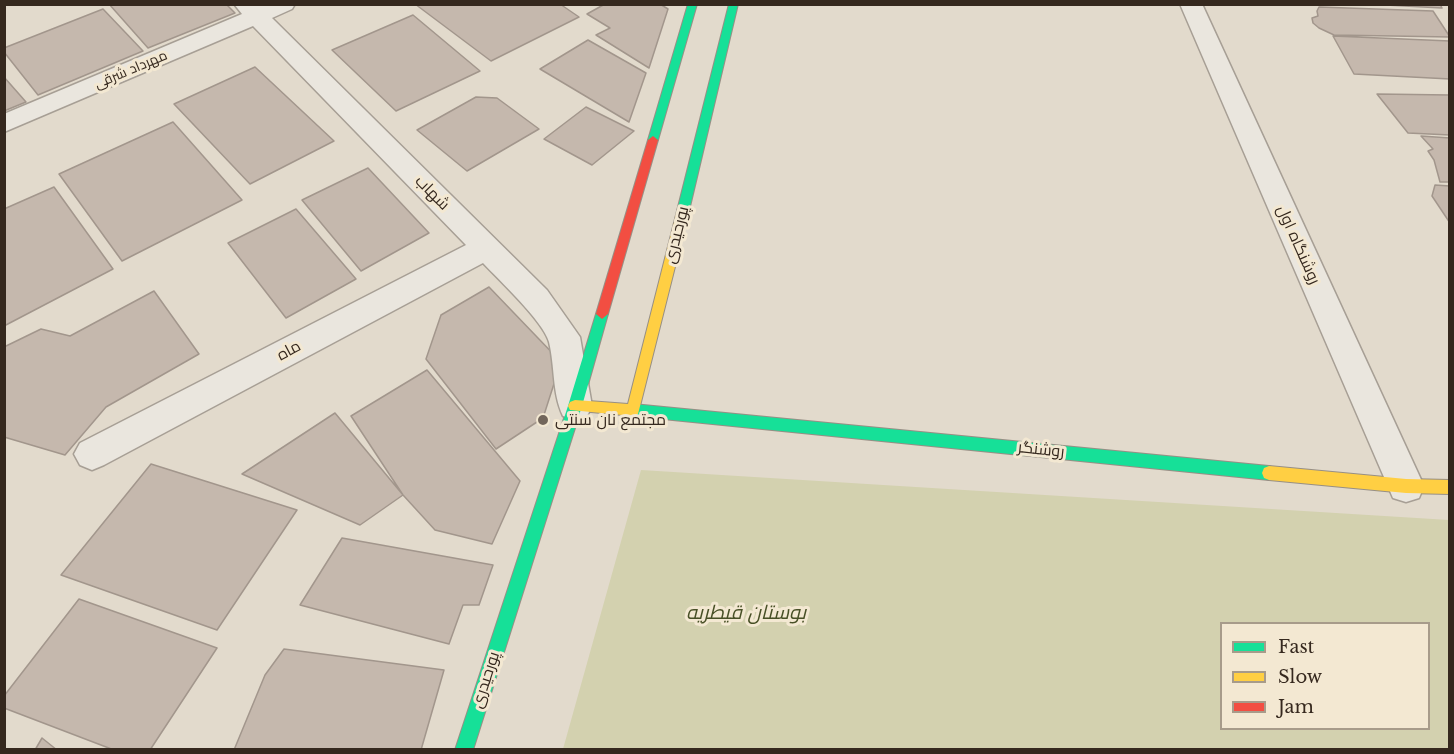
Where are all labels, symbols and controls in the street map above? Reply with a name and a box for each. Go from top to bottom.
street label: مهرداد شرقی [92,47,170,93]
street label: شهاب [411,172,453,214]
street label: روشنگاه اول [1272,202,1324,288]
street label: پورحیدری [661,204,693,266]
street label: ماه [274,337,304,365]
place label: مجتمع نان سنتی [555,410,666,430]
marker: مجتمع نان سنتی [536,413,550,427]
street label: روشنگر [1017,438,1065,462]
park label: بوستان قیطریه [686,601,806,625]
legend [1220,622,1430,730]
text: Fast [1278,636,1314,658]
street label: پورحیدری [468,649,504,711]
text: Slow [1278,666,1322,688]
text: Jam [1278,696,1314,718]

